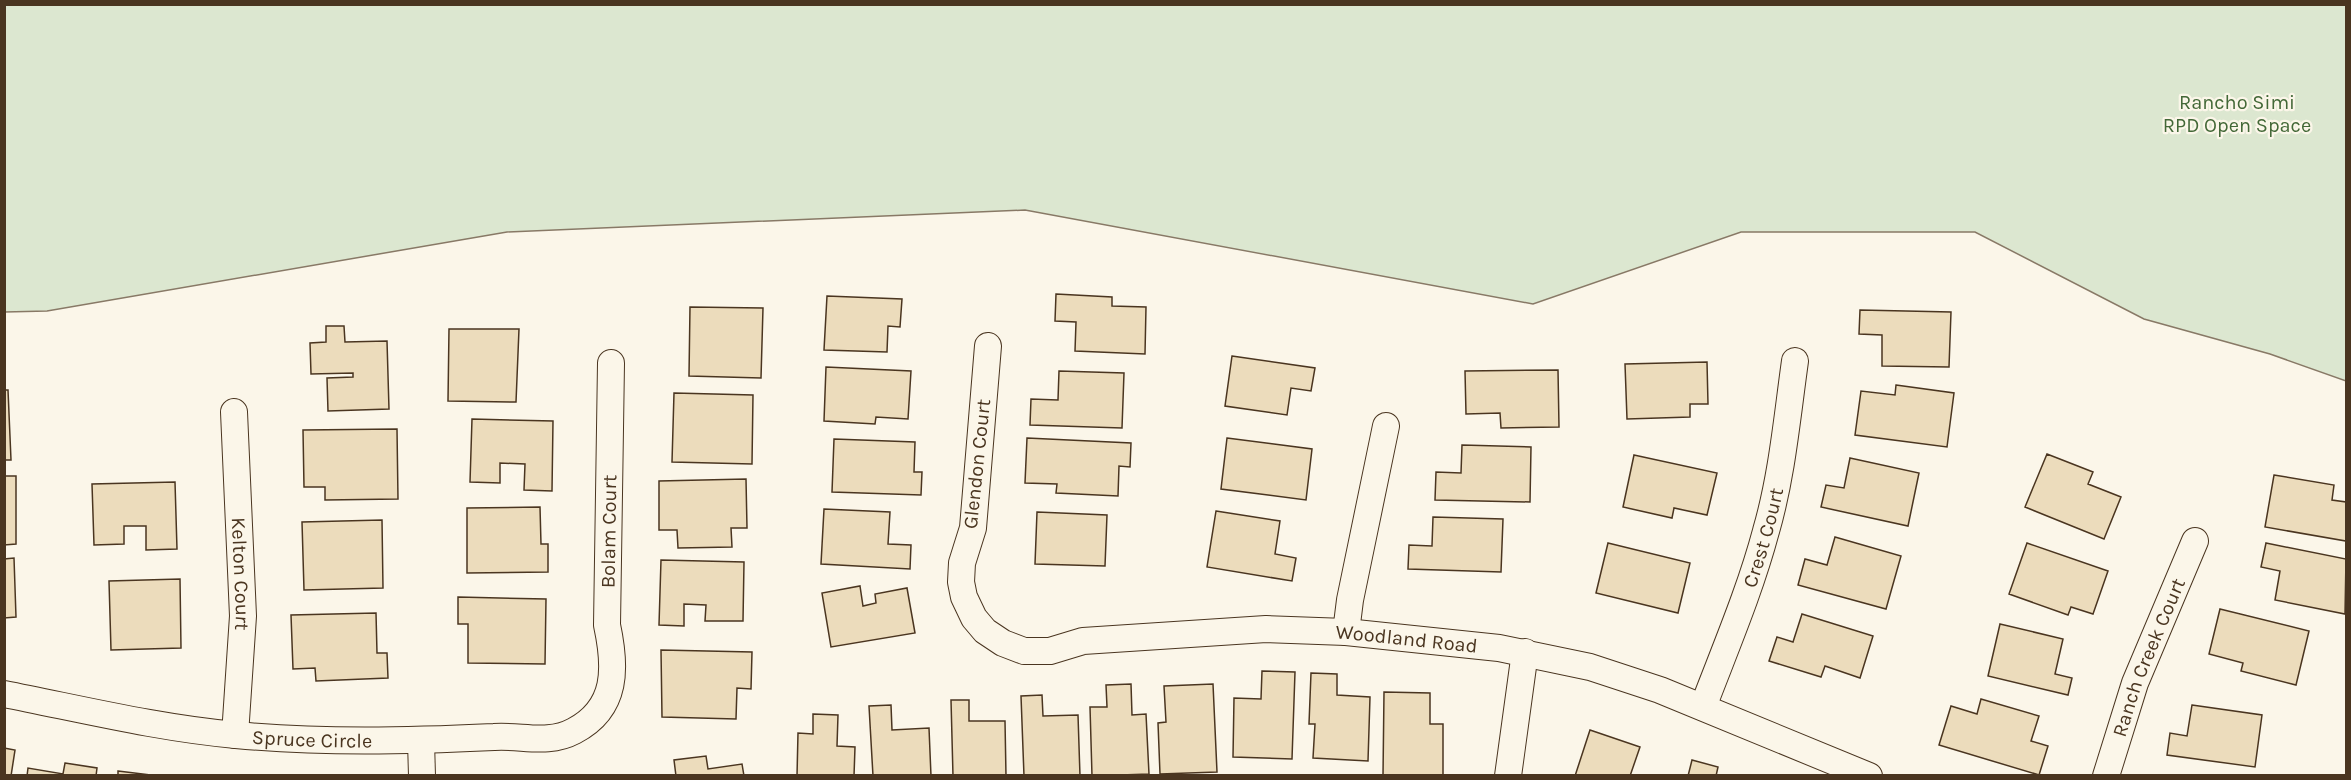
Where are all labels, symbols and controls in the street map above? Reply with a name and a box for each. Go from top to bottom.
park label: Rancho Simi RPD Open Space [2163,91,2311,137]
street label: Glendon Court [959,397,995,530]
street label: Bolam Court [596,474,621,588]
street label: Crest Court [1738,485,1788,590]
street label: Kelton Court [227,517,254,632]
street label: Ranch Creek Court [2107,574,2190,740]
street label: Woodland Road [1335,620,1479,657]
street label: Spruce Circle [251,725,372,752]

